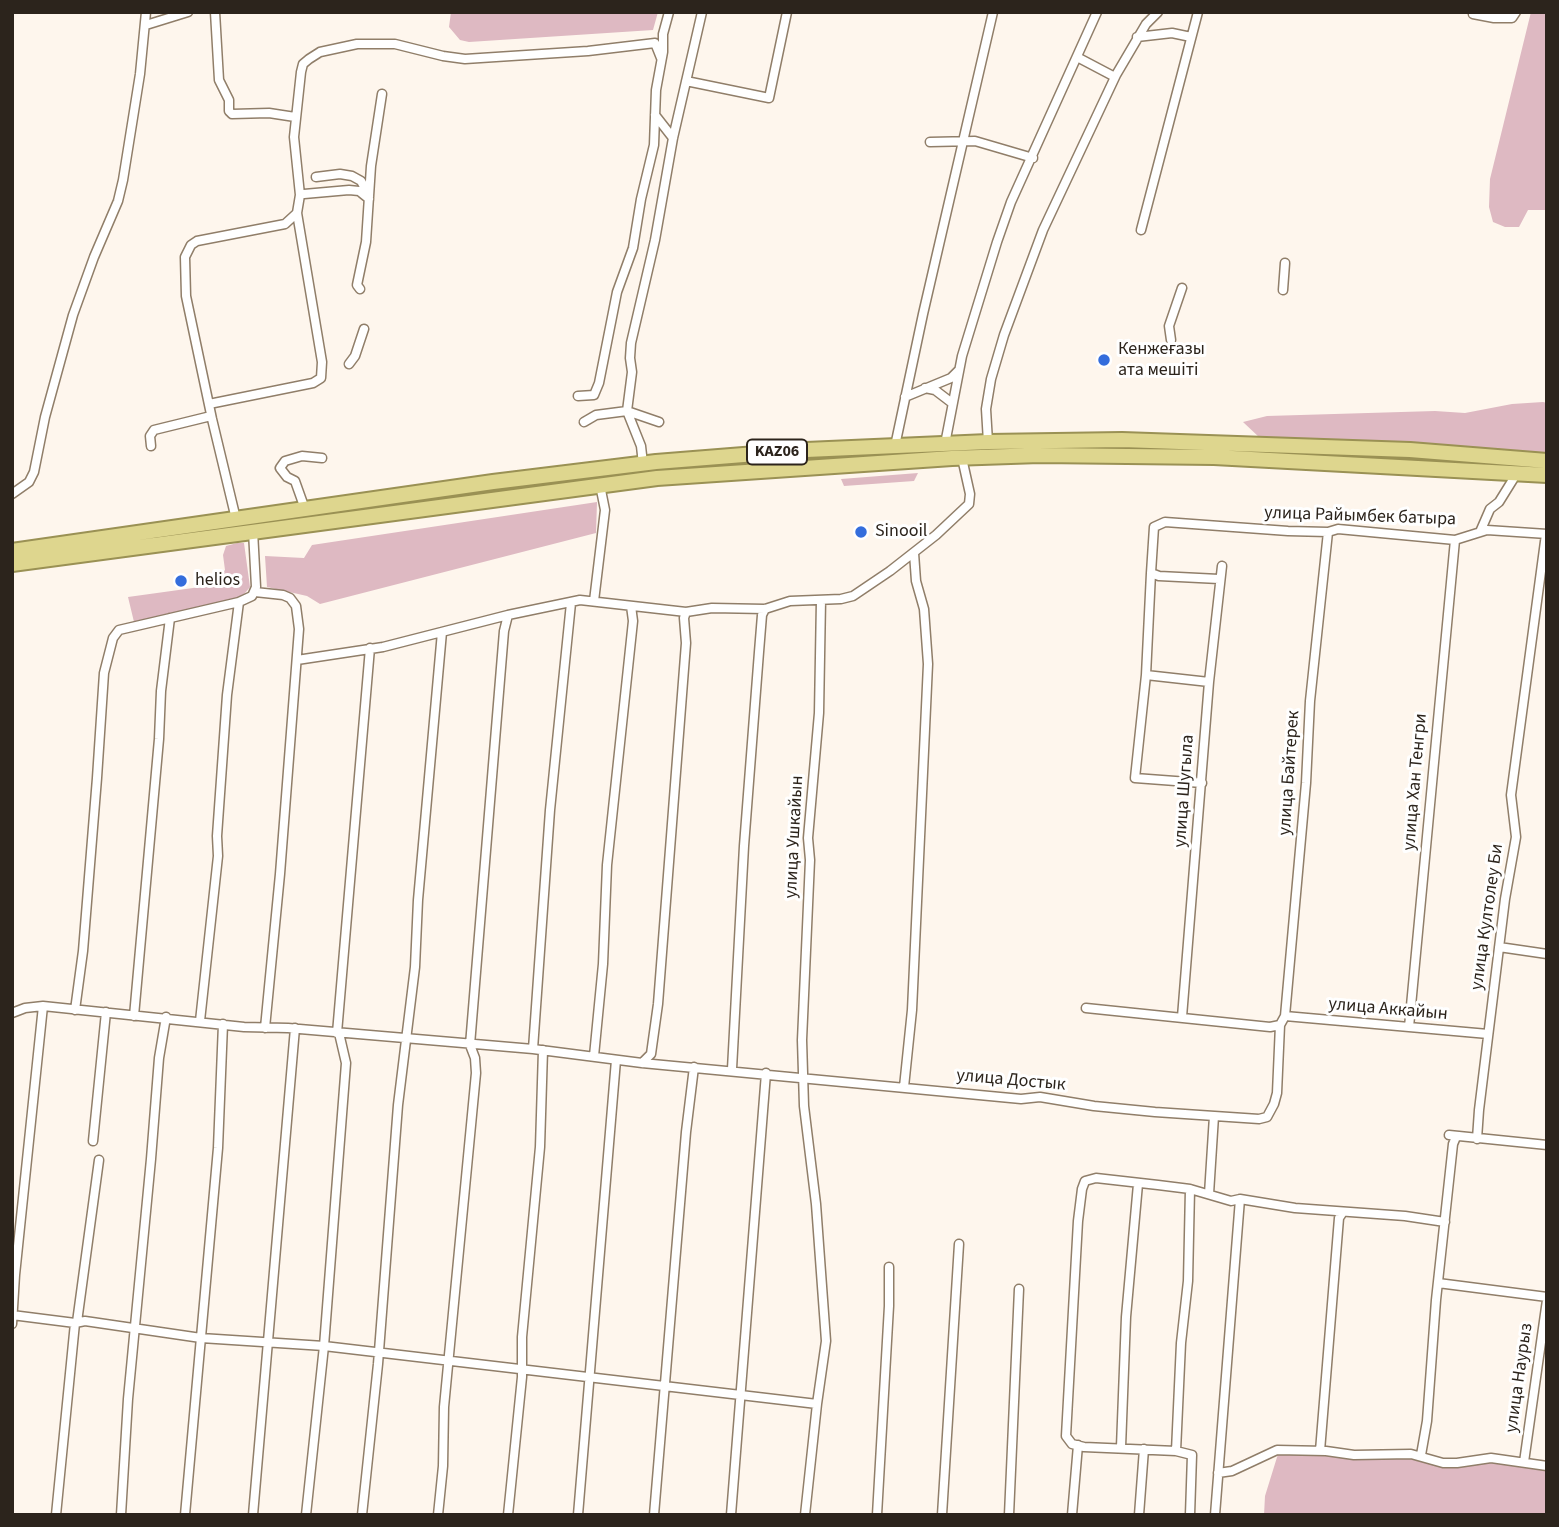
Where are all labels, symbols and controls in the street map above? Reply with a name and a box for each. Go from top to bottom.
place label: Кенжеғазы ата мешіті [1118,339,1205,382]
marker: Кенжеғазы ата мешіті [1096,352,1112,368]
road number: KАZ06 [747,440,807,464]
street label: улица Райымбек батыра [1264,503,1456,531]
place label: Sinooil [875,521,927,543]
marker: Sinooil [853,524,869,540]
place label: helios [195,570,240,592]
marker: helios [173,573,189,589]
street label: улица Байтерек [1275,710,1305,836]
street label: улица Хан Тенгри [1399,712,1433,852]
street label: улица Шугыла [1170,734,1200,848]
street label: улица Ушкайын [781,775,809,899]
street label: улица Култолеу Би [1467,842,1509,992]
street label: улица Аккайын [1327,994,1449,1026]
street label: улица Достык [956,1065,1066,1097]
street label: улица Наурыз [1502,1322,1538,1434]

